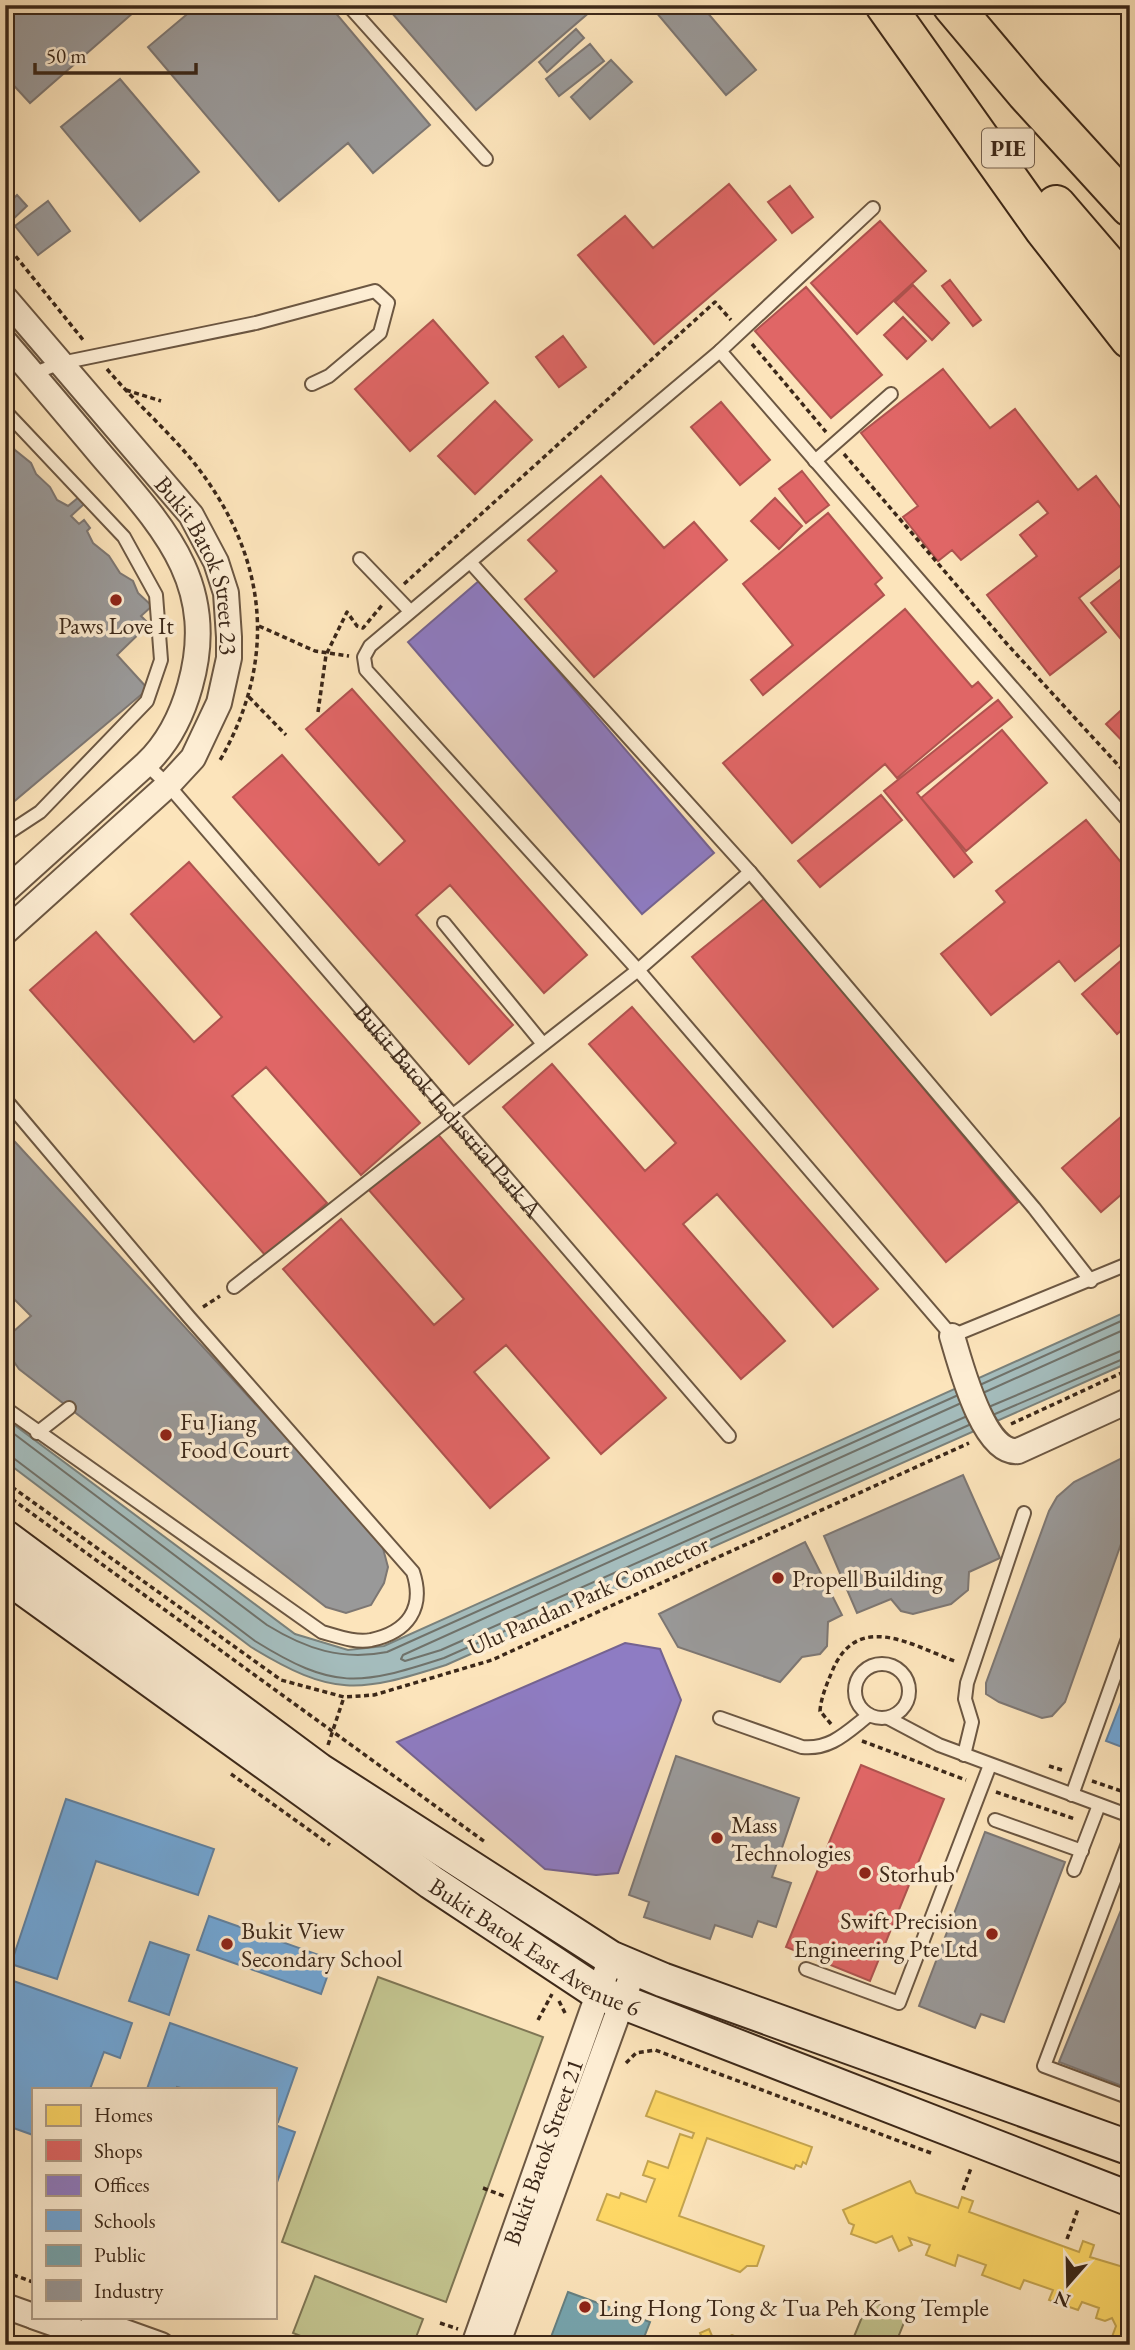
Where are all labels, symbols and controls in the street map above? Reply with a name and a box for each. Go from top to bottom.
scale bar [35,32,196,76]
text: 50 m [46,42,87,69]
road number: PIE [982,128,1034,168]
street label: Bukit Batok Street 23 [148,469,245,655]
marker: Paws Love It [108,592,124,608]
place label: Paws Love It [58,610,174,641]
street label: Bukit Batok Industrial Park A [348,997,549,1224]
place label: Fu Jiang Food Court [180,1406,290,1465]
marker: Fu Jiang Food Court [158,1427,174,1443]
street label: Ulu Pandan Park Connector [463,1528,713,1662]
place label: Propell Building [792,1563,943,1594]
marker: Propell Building [770,1570,786,1586]
place label: Mass Technologies [731,1809,851,1868]
marker: Mass Technologies [709,1830,725,1846]
place label: Storhub [879,1858,955,1889]
marker: Storhub [857,1865,873,1881]
street label: Bukit Batok East Avenue 6 [424,1870,645,2023]
place label: Swift Precision Engineering Pte Ltd [794,1905,979,1964]
place label: Bukit View Secondary School [241,1915,403,1974]
marker: Swift Precision Engineering Pte Ltd [984,1926,1000,1942]
marker: Bukit View Secondary School [219,1936,235,1952]
street label: Bukit Batok Street 21 [495,2054,590,2249]
legend [32,2088,276,2318]
text: Homes [94,2101,153,2128]
text: Shops [94,2137,143,2164]
text: Offices [94,2171,150,2198]
text: Schools [94,2207,156,2234]
text: Public [94,2241,146,2268]
north arrow [1034,2248,1104,2318]
text: Industry [94,2277,164,2304]
text: N [1050,2285,1074,2314]
place label: Ling Hong Tong & Tua Peh Kong Temple [599,2292,989,2323]
marker: Ling Hong Tong & Tua Peh Kong Temple [577,2299,593,2315]

